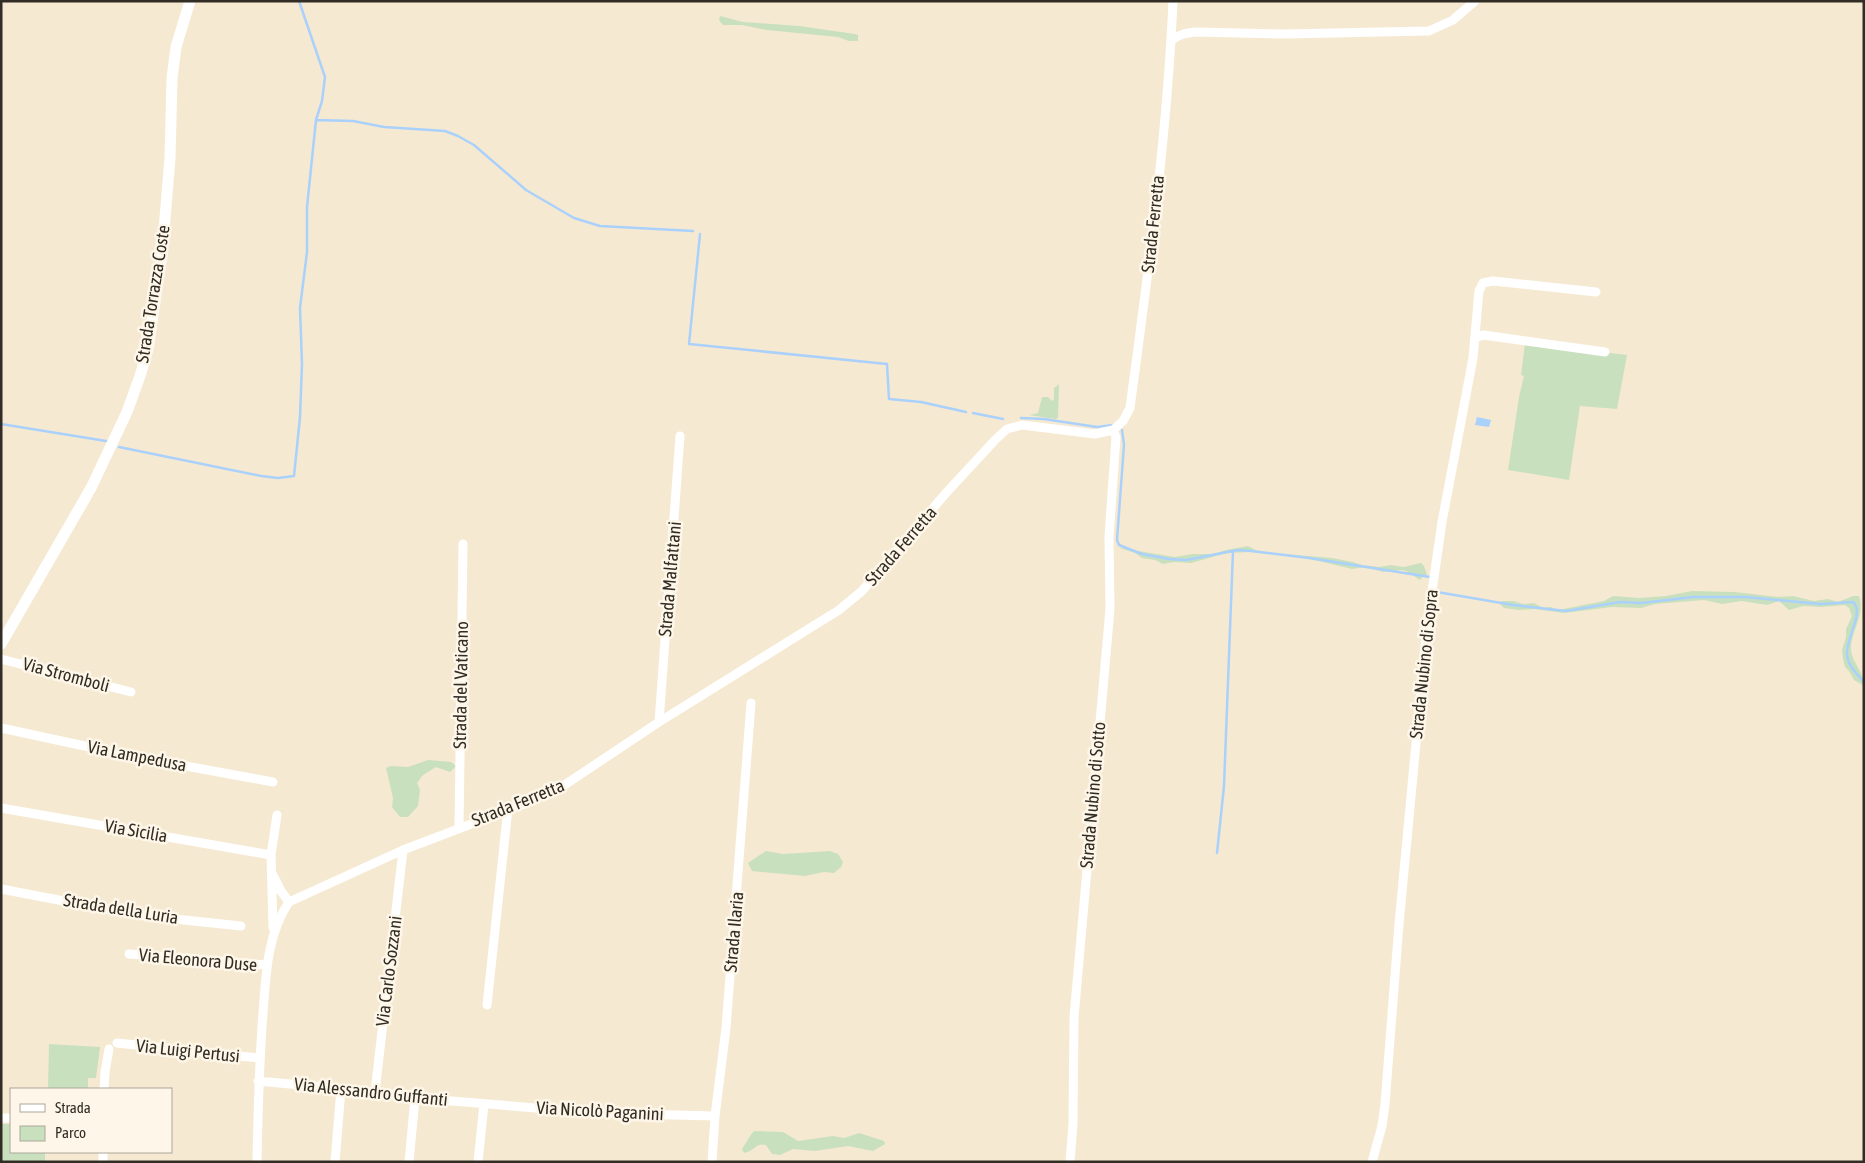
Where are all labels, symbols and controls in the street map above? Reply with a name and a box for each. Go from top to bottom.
street label: Strada Ferretta [1137,174,1168,274]
street label: Strada Torrazza Coste [131,224,174,364]
street label: Strada Ferretta [861,502,941,590]
street label: Strada Malfattani [654,520,685,637]
street label: Strada Nubino di Sopra [1405,588,1442,740]
street label: Strada del Vaticano [449,621,472,749]
street label: Via Stromboli [20,653,112,696]
street label: Strada Nubino di Sotto [1076,721,1109,869]
street label: Via Lampedusa [86,736,189,775]
street label: Strada Ferretta [468,774,567,831]
street label: Via Sicilia [103,815,169,846]
street label: Strada della Luria [62,889,180,928]
street label: Strada Ilaria [720,891,747,973]
street label: Via Carlo Sozzani [371,915,406,1027]
street label: Via Eleonora Duse [138,944,258,975]
street label: Via Luigi Pertusi [135,1035,241,1066]
street label: Via Alessandro Guffanti [293,1073,449,1110]
legend [10,1088,172,1153]
street label: Via Nicolò Paganini [536,1097,664,1124]
text: Strada [55,1099,91,1116]
text: Parco [55,1124,86,1141]

